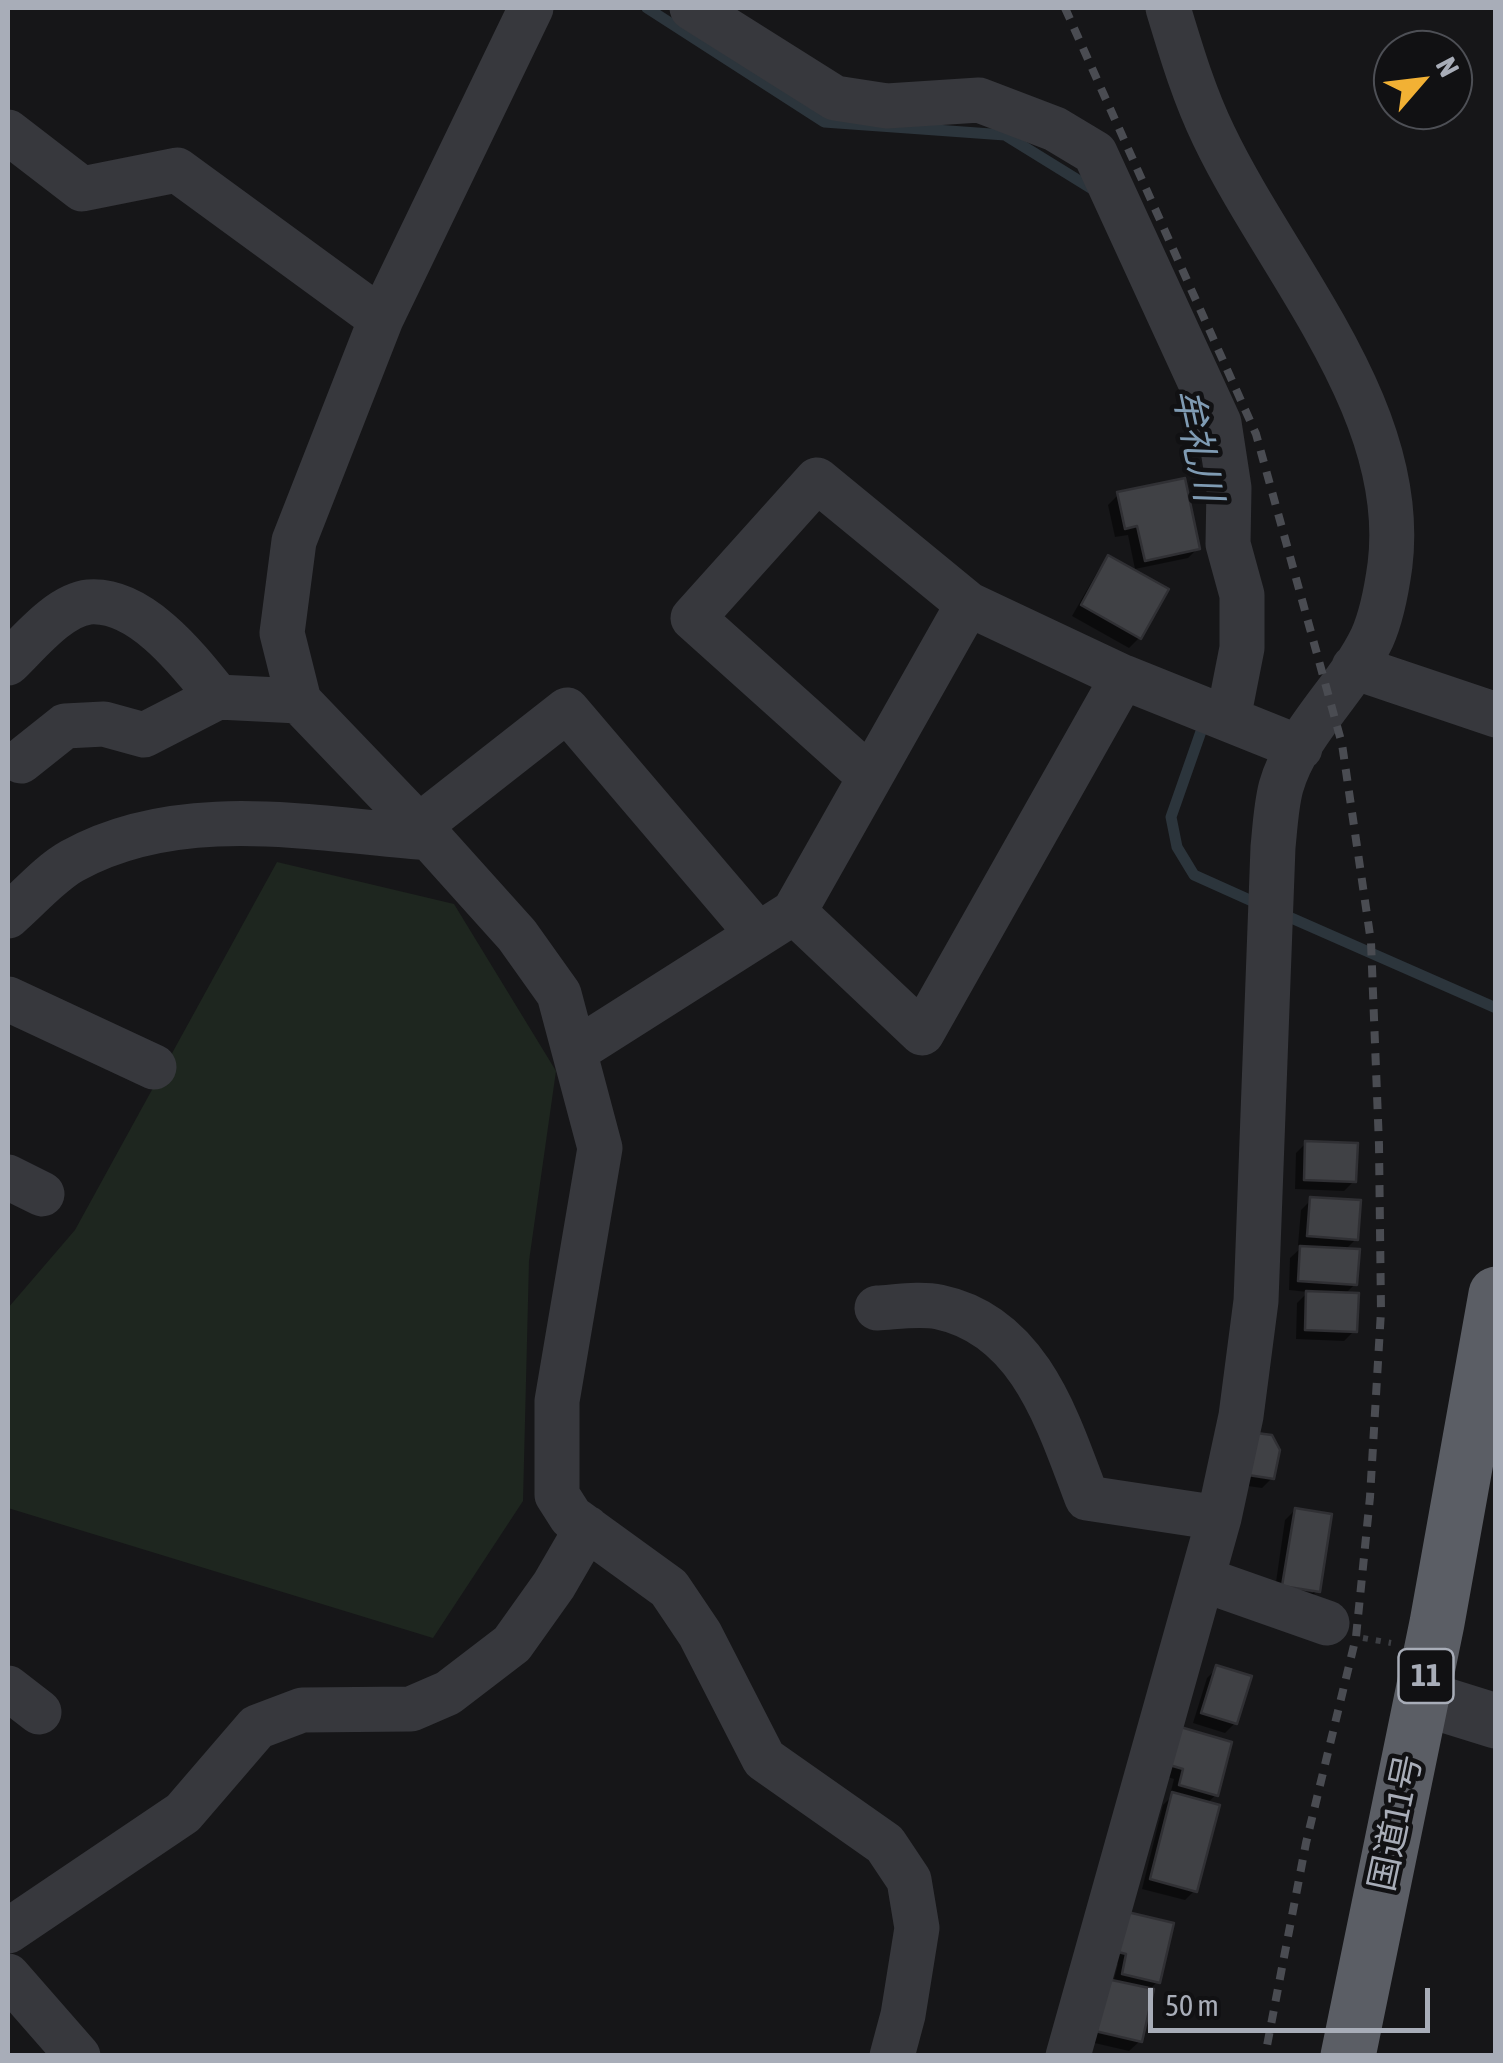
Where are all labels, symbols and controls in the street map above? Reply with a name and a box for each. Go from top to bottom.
north arrow [1373,30,1473,130]
text: N [1430,52,1466,82]
water label: 牟礼川 [1163,385,1231,505]
road number: 11 [1398,1649,1454,1703]
street label: 国道11号 [1361,1751,1431,1895]
scale bar [1153,1968,1436,2030]
text: 50 m [1165,1988,1219,2022]

